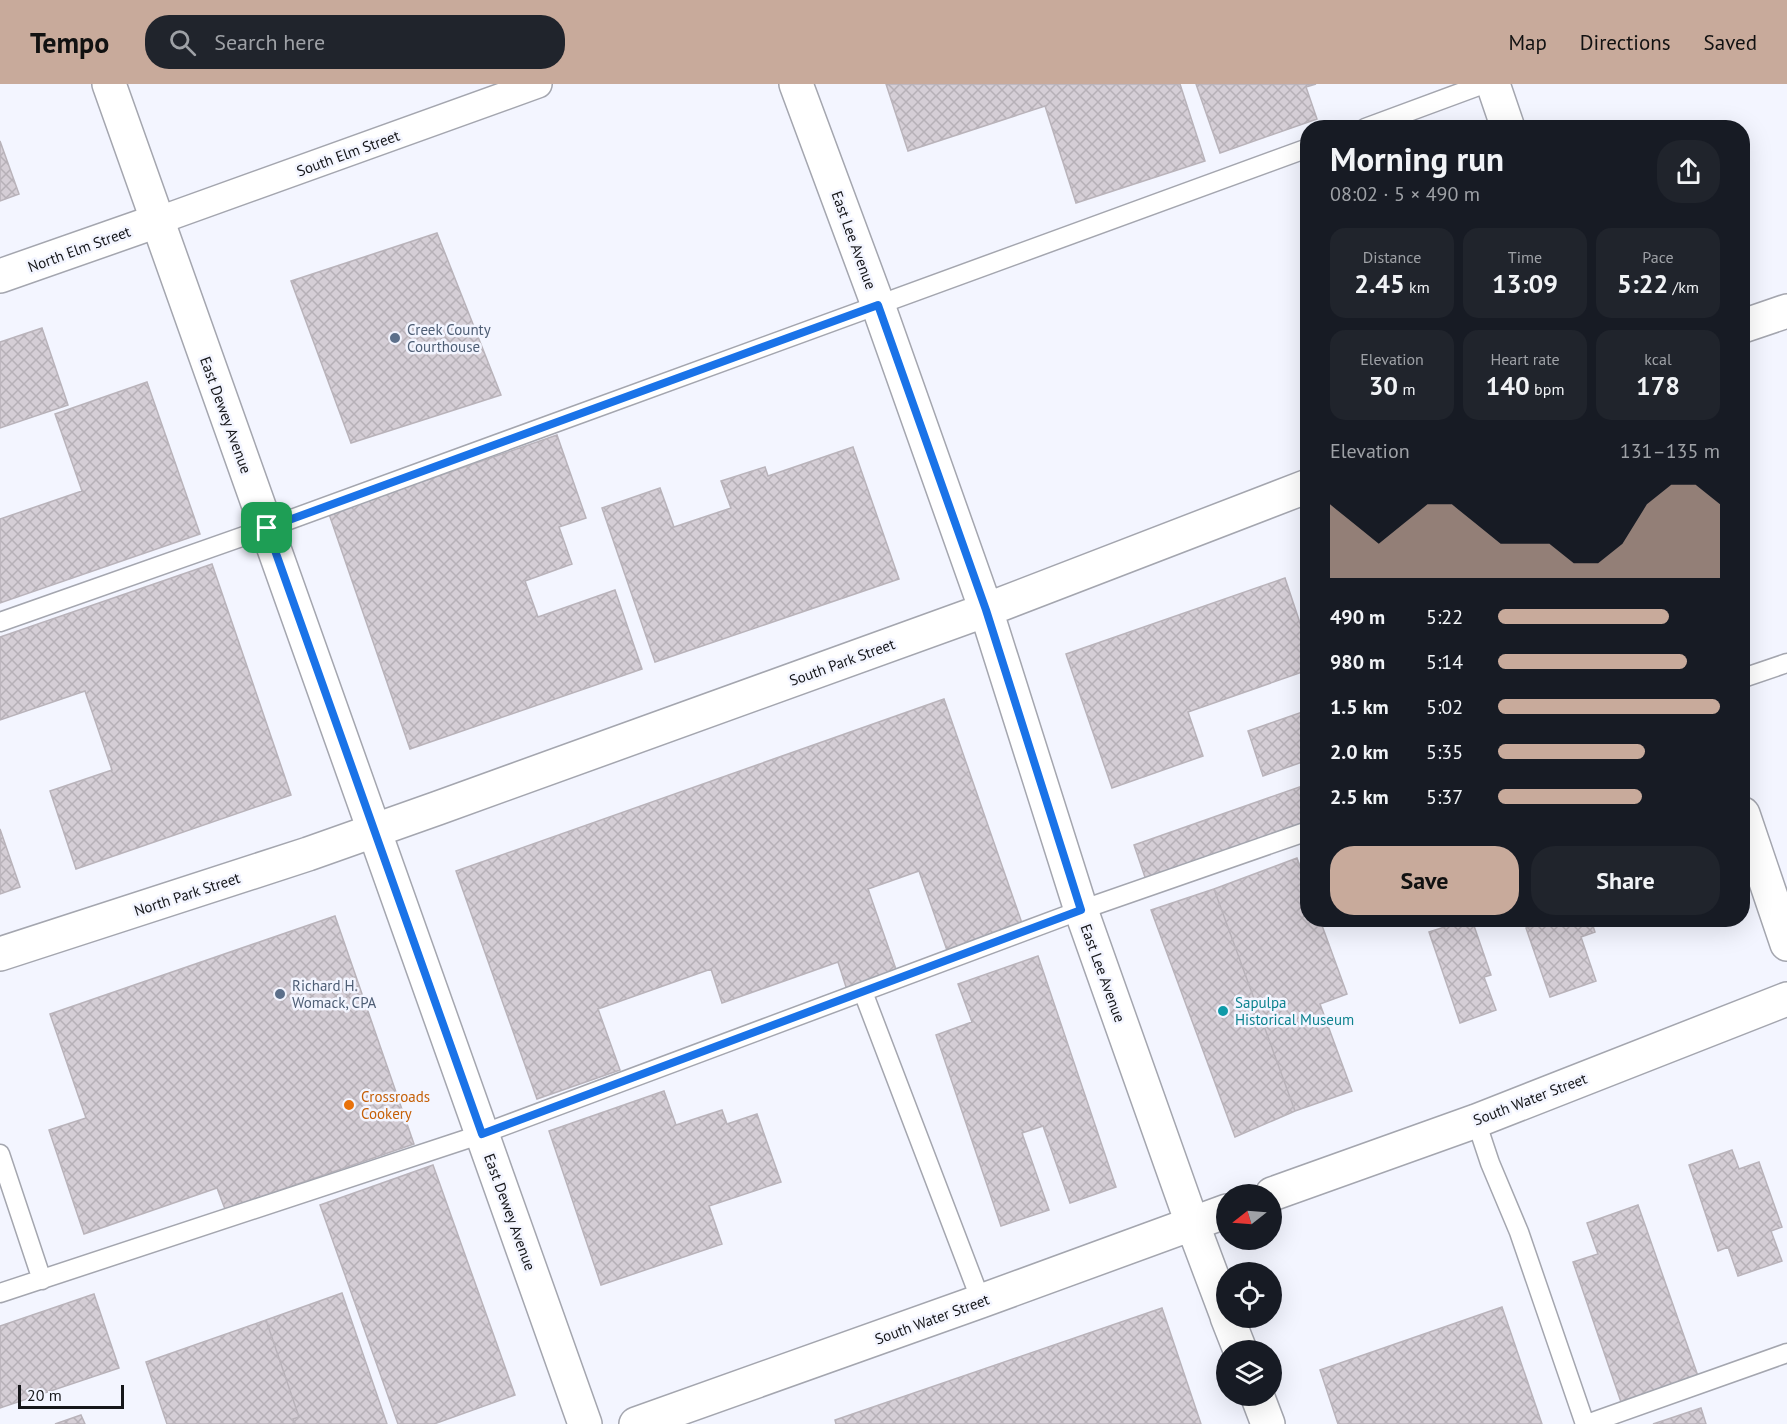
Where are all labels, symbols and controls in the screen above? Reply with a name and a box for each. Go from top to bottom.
search box [145,15,565,69]
text: Tempo [30,24,109,61]
icon: search [166,26,199,59]
text: Search here [214,28,325,56]
text: Map [1508,29,1547,56]
text: Directions [1580,29,1671,56]
text: Saved [1704,29,1757,56]
street label: South Elm Street [294,126,402,180]
text: Morning run [1330,137,1504,180]
button: share [1657,140,1720,203]
text: 08:02 · 5 × 490 m [1330,181,1480,207]
street label: East Lee Avenue [827,188,881,292]
street label: North Elm Street [25,222,133,276]
text: Distance [1363,247,1421,267]
text: Time [1508,247,1542,267]
text: Pace [1642,247,1674,267]
text: 2.45 [1354,267,1405,300]
text: 13:09 [1492,267,1558,300]
text: 5:22 [1617,267,1668,300]
text: km [1405,277,1430,297]
text: /km [1668,277,1699,297]
place label: Creek County Courthouse [407,320,491,356]
marker: Creek County Courthouse [388,331,402,345]
text: Elevation [1360,349,1424,369]
text: Heart rate [1490,349,1560,369]
text: kcal [1644,349,1672,369]
street label: East Dewey Avenue [196,354,256,476]
text: 30 [1369,369,1398,402]
text: 140 [1486,369,1530,402]
text: 178 [1636,369,1680,402]
text: m [1398,379,1415,399]
text: bpm [1530,379,1564,399]
text: Elevation [1330,438,1410,464]
text: 131–135 m [1620,438,1720,464]
pin [241,502,292,553]
icon: arrive [250,511,283,544]
text: 490 m [1330,604,1385,630]
text: 5:22 [1426,604,1463,630]
street label: South Park Street [787,634,897,690]
text: 980 m [1330,649,1385,675]
text: 5:14 [1426,649,1463,675]
text: 1.5 km [1330,694,1389,720]
text: 5:02 [1426,694,1463,720]
text: 2.0 km [1330,739,1389,765]
text: 5:35 [1426,739,1463,765]
text: 2.5 km [1330,784,1389,810]
text: 5:37 [1426,784,1463,810]
button: Save [1330,846,1519,915]
button: Share [1531,846,1720,915]
street label: North Park Street [132,868,242,920]
street label: East Lee Avenue [1076,921,1130,1025]
place label: Richard H. Womack, CPA [292,976,377,1012]
marker: Richard H. Womack, CPA [273,987,287,1001]
place label: Sapulpa Historical Museum [1235,993,1354,1029]
marker: Sapulpa Historical Museum [1216,1004,1230,1018]
street label: South Water Street [1470,1069,1590,1129]
place label: Crossroads Cookery [361,1087,430,1123]
marker: Crossroads Cookery [342,1098,356,1112]
street label: East Dewey Avenue [480,1151,540,1273]
north arrow [1216,1184,1282,1250]
map controls [1216,1184,1282,1406]
button: locate [1216,1262,1282,1328]
street label: South Water Street [872,1289,992,1349]
button: layers [1216,1340,1282,1406]
scale bar [18,1382,124,1410]
text: 20 m [27,1385,62,1405]

